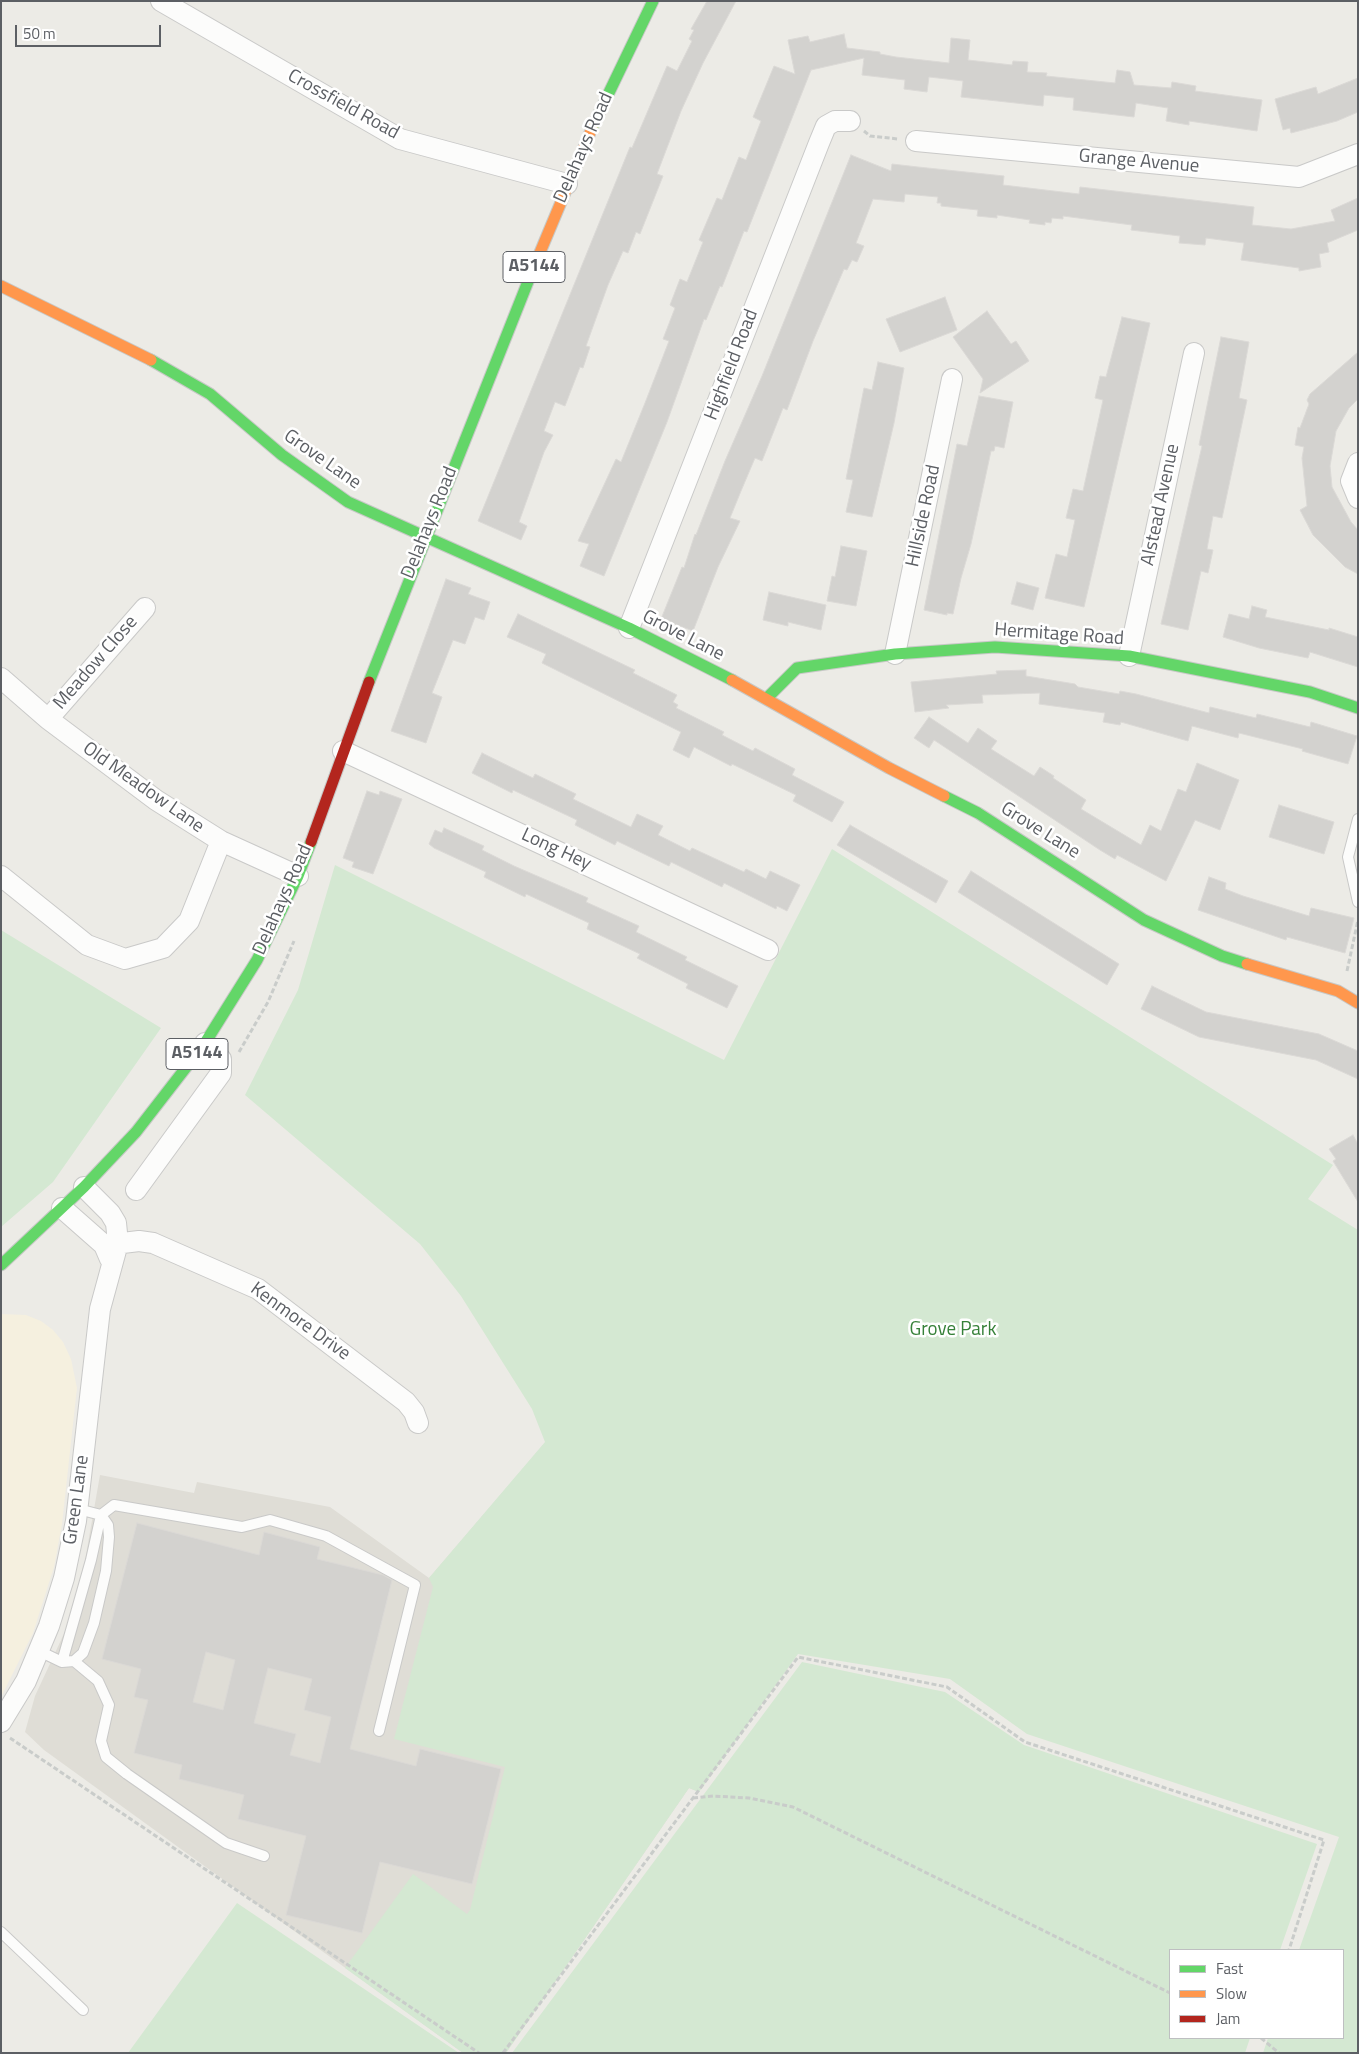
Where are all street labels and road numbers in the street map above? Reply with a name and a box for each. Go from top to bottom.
street label: Crossfield Road [283,65,403,145]
street label: Delahays Road [549,89,619,207]
street label: Grange Avenue [1078,145,1200,179]
road number: A5144 [503,252,565,282]
street label: Highfield Road [700,306,764,424]
street label: Grove Lane [279,425,365,495]
street label: Alstead Avenue [1137,442,1185,568]
street label: Hillside Road [902,463,946,569]
street label: Delahays Road [397,464,463,582]
street label: Grove Lane [638,606,728,666]
street label: Meadow Close [49,611,143,715]
street label: Hermitage Road [993,619,1125,651]
street label: Old Meadow Lane [78,738,208,838]
street label: Grove Lane [996,798,1084,864]
street label: Long Hey [517,824,595,876]
street label: Delahays Road [248,841,318,959]
road number: A5144 [166,1038,228,1070]
street label: Kenmore Drive [246,1278,354,1366]
street label: Green Lane [59,1454,95,1546]

